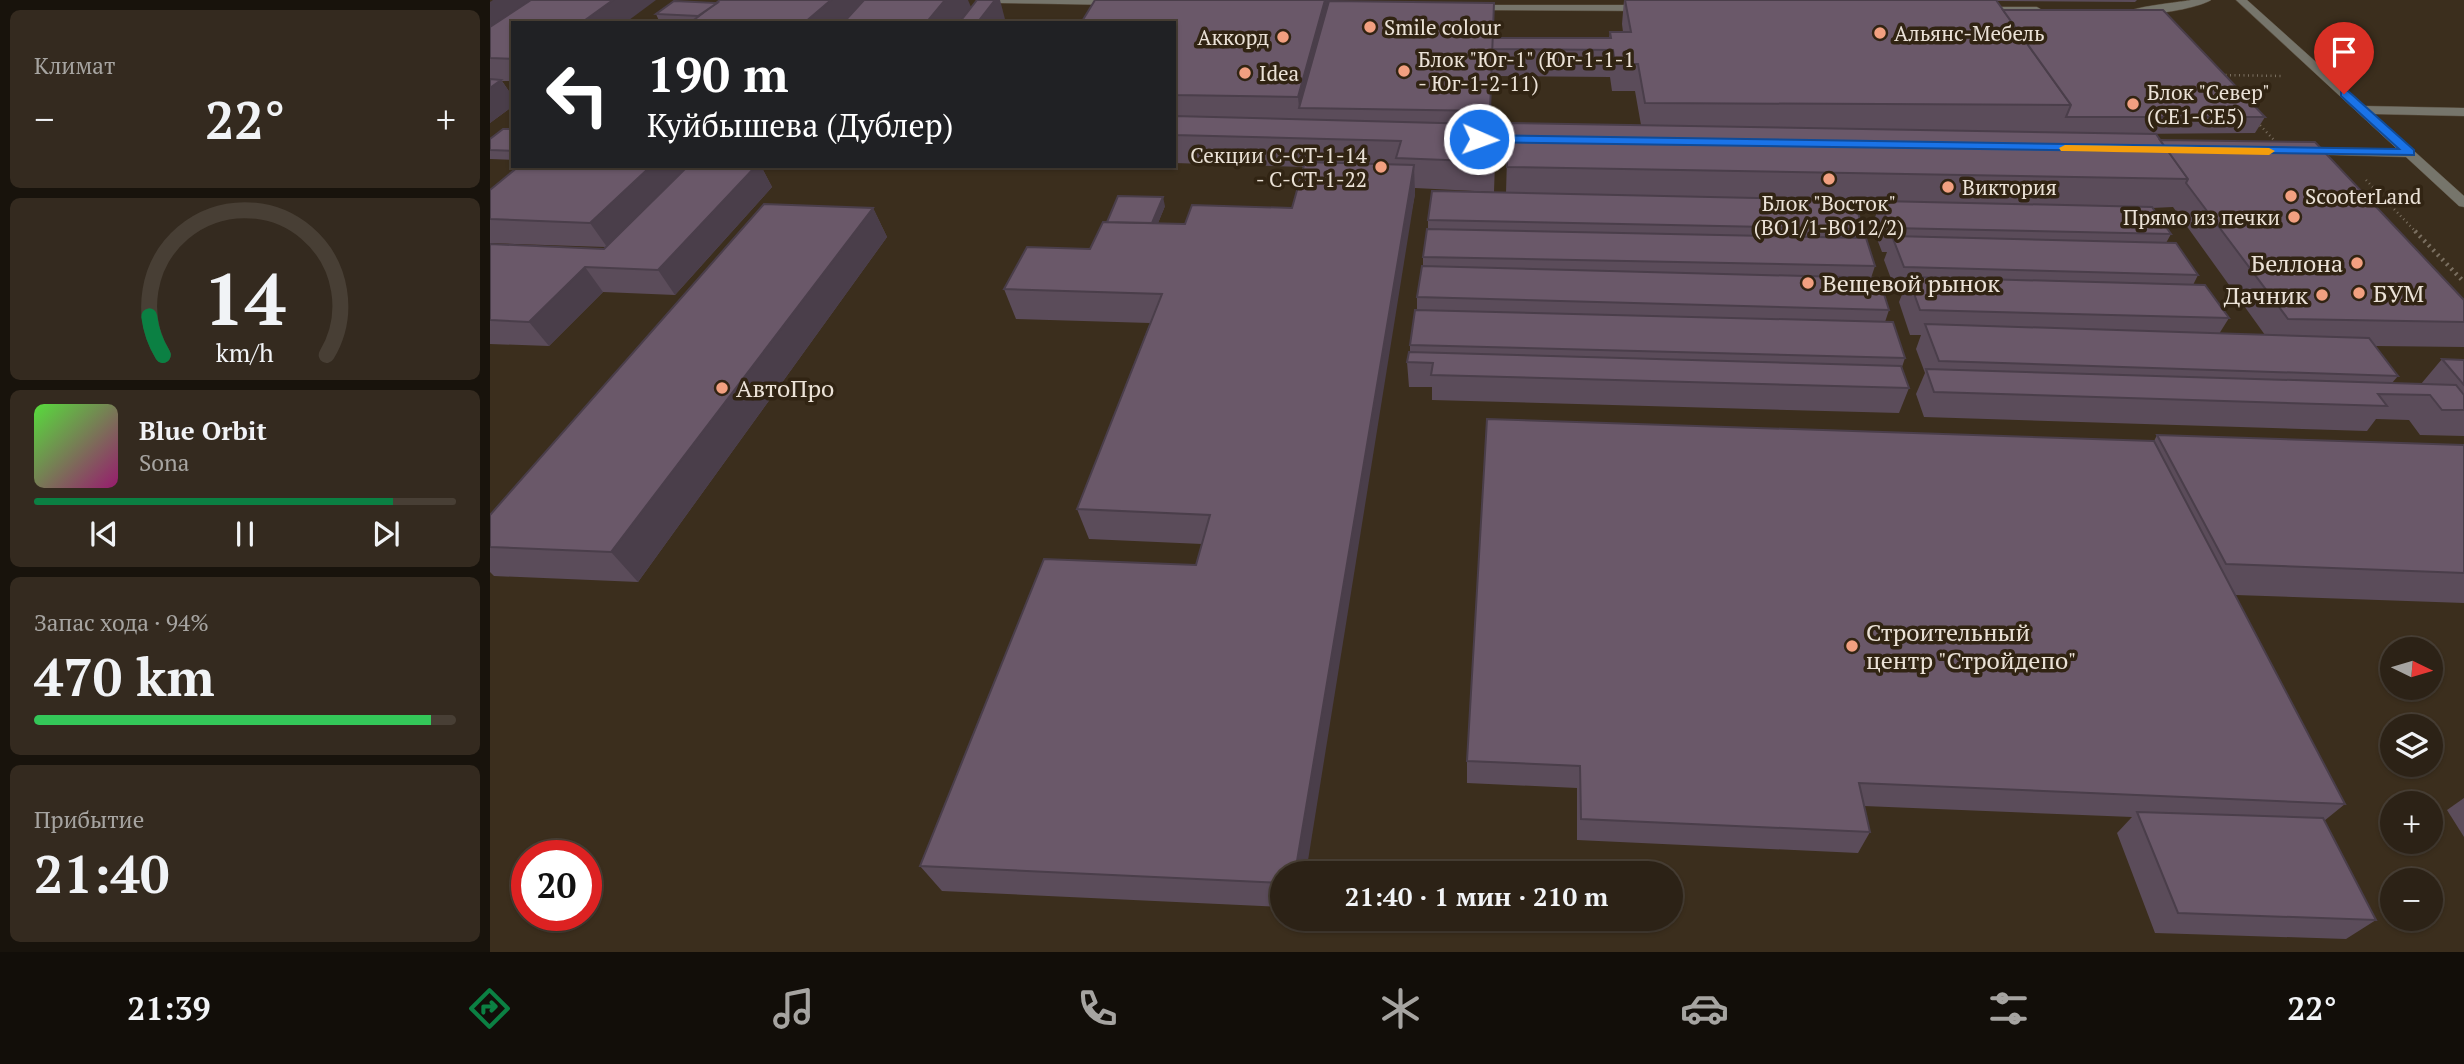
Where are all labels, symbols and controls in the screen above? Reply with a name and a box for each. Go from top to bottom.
place label: Smile colour [1384,13,1501,41]
marker: Smile colour [1362,19,1378,35]
place label: Альянс-Мебель [1894,19,2045,47]
pin [2314,22,2374,94]
place label: Аккорд [1197,23,1269,51]
marker: Альянс-Мебель [1872,25,1888,41]
marker: Аккорд [1275,29,1291,45]
icon: arrive [2325,33,2363,71]
text: 190 m [647,41,789,106]
place label: Блок "Юг-1" (Юг-1-1-1 - Юг-1-2-11) [1418,45,1635,97]
icon: left [532,49,623,140]
text: Климат [34,50,115,81]
place label: Idea [1259,59,1300,87]
marker: Блок "Юг-1" (Юг-1-1-1 - Юг-1-2-11) [1396,63,1412,79]
marker: Idea [1237,65,1253,81]
place label: Блок "Север" (СЕ1-СЕ5) [2147,78,2270,130]
text: 22° [205,85,285,154]
text: − [34,94,54,144]
text: + [436,94,456,144]
marker: Блок "Север" (СЕ1-СЕ5) [2125,96,2141,112]
position arrow [1442,102,1516,176]
text: Куйбышева (Дублер) [647,104,954,146]
place label: Секции С-СТ-1-14 - С-СТ-1-22 [1190,141,1368,193]
marker: Секции С-СТ-1-14 - С-СТ-1-22 [1373,159,1389,175]
marker: Блок "Восток" (ВО1/1-ВО12/2) [1821,171,1837,187]
place label: Виктория [1962,173,2057,201]
marker: Виктория [1940,179,1956,195]
place label: ScooterLand [2305,182,2422,210]
marker: ScooterLand [2283,188,2299,204]
place label: Блок "Восток" (ВО1/1-ВО12/2) [1754,189,1904,241]
place label: Прямо из печки [2123,203,2280,231]
marker: Прямо из печки [2286,209,2302,225]
place label: Беллона [2251,247,2343,279]
text: 14 [204,249,286,346]
marker: Беллона [2349,255,2365,271]
place label: Вещевой рынок [1822,267,2000,299]
marker: Вещевой рынок [1800,275,1816,291]
place label: БУМ [2373,277,2424,309]
place label: Дачник [2224,279,2308,311]
marker: БУМ [2351,285,2367,301]
marker: Дачник [2314,287,2330,303]
text: km/h [216,335,274,368]
place label: АвтоПро [736,372,834,404]
marker: АвтоПро [714,380,730,396]
text: Blue Orbit [139,413,267,447]
text: Sona [139,447,189,478]
icon: previous [85,515,123,553]
icon: pause [226,515,264,553]
icon: next [367,515,405,553]
text: Запас хода · 94% [34,607,209,638]
place label: Строительный центр "Стройдепо" [1866,616,2077,676]
north arrow [2380,637,2443,700]
map controls [2380,637,2443,931]
marker: Строительный центр "Стройдепо" [1844,638,1860,654]
text: 470 km [34,642,215,711]
button: layers [2380,714,2443,777]
button: + [2380,791,2443,854]
text: Прибытие [34,804,144,835]
text: 21:40 [34,839,169,908]
speed limit sign: 20 [511,840,602,931]
button: − [2380,868,2443,931]
text: 21:40 · 1 мин · 210 m [1345,879,1608,913]
icon: directions [465,984,514,1033]
icon: music [769,984,818,1033]
icon: phone [1073,984,1122,1033]
icon: climate [1376,984,1425,1033]
icon: car [1680,984,1729,1033]
icon: filters [1984,984,2033,1033]
text: 21:39 [127,987,211,1029]
text: 22° [2287,987,2337,1029]

